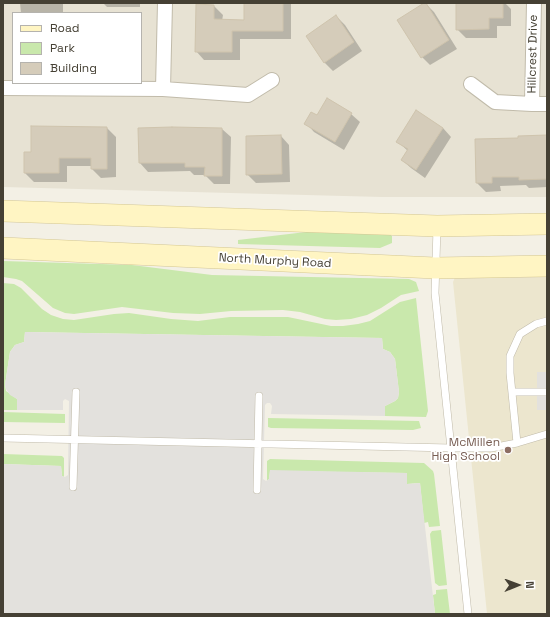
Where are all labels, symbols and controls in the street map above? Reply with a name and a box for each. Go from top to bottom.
legend [12,12,142,84]
street label: Hillcrest Drive [525,14,541,94]
text: Road [50,20,79,36]
text: Park [50,40,75,56]
text: Building [50,60,97,76]
street label: North Murphy Road [218,251,332,271]
place label: McMillen High School [431,436,500,464]
marker: McMillen High School [503,445,513,455]
north arrow [498,565,538,605]
text: N [523,581,537,589]

